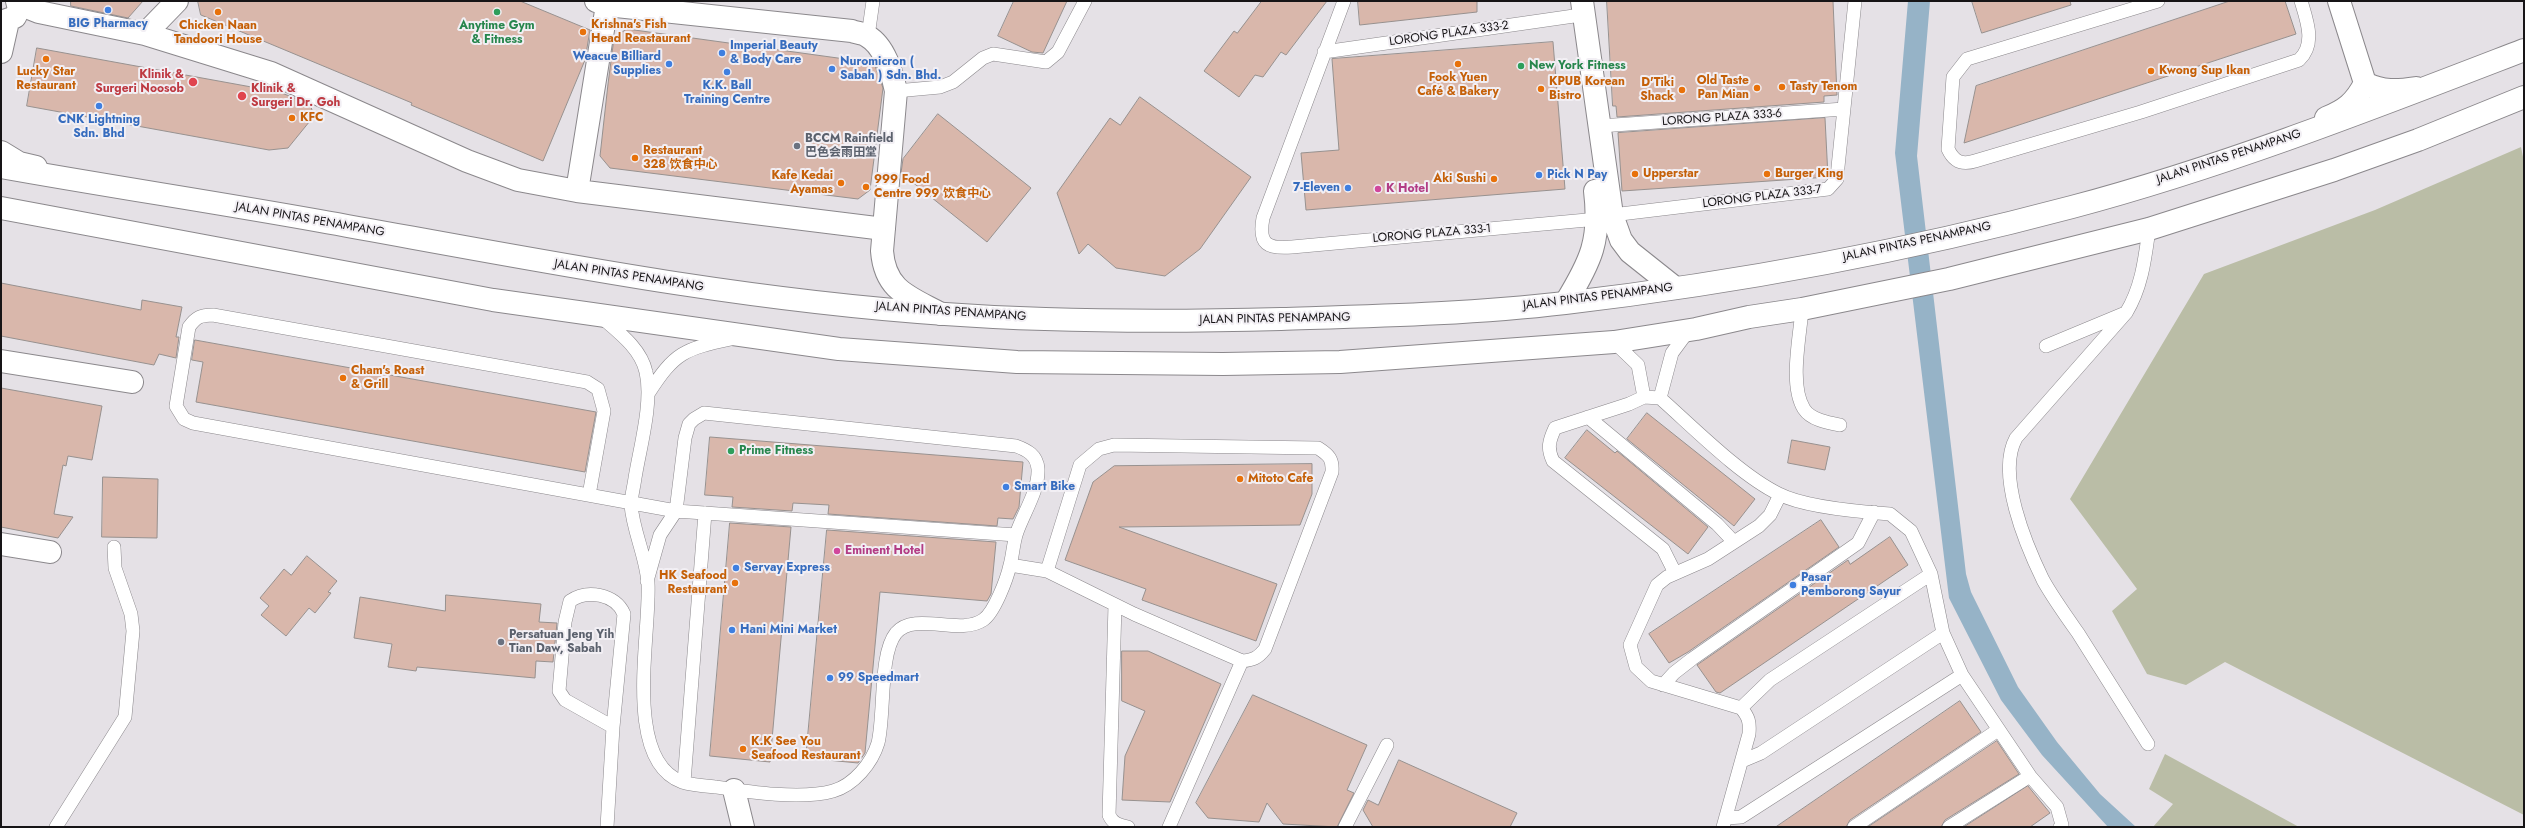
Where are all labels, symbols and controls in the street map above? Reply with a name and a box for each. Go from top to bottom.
marker: BIG Pharmacy [103,5,113,15]
marker: Chicken Naan Tandoori House [213,7,223,17]
marker: Anytime Gym & Fitness [492,7,502,17]
place label: BIG Pharmacy [68,17,148,31]
place label: Krishna's Fish Head Reastaurant [591,18,691,46]
place label: Chicken Naan Tandoori House [174,19,262,47]
place label: Anytime Gym & Fitness [459,19,535,47]
street label: LORONG PLAZA 333-2 [1388,19,1510,49]
marker: Krishna's Fish Head Reastaurant [578,27,588,37]
place label: Imperial Beauty & Body Care [730,39,818,67]
marker: Imperial Beauty & Body Care [717,48,727,58]
place label: Weacue Billiard Supplies [573,50,661,78]
marker: Lucky Star Restaurant [41,54,51,64]
place label: Nuromicron ( Sabah ) Sdn. Bhd. [840,55,941,83]
marker: Weacue Billiard Supplies [664,59,674,69]
marker: Fook Yuen Café & Bakery [1453,59,1463,69]
place label: New York Fitness [1529,59,1626,73]
marker: New York Fitness [1516,61,1526,71]
marker: Nuromicron ( Sabah ) Sdn. Bhd. [827,64,837,74]
place label: Kwong Sup Ikan [2159,64,2250,78]
place label: Lucky Star Restaurant [16,65,76,93]
marker: Kwong Sup Ikan [2146,66,2156,76]
marker: K.K. Ball Training Centre [722,67,732,77]
place label: Klinik & Surgeri Noosob [95,68,184,96]
place label: Fook Yuen Café & Bakery [1417,71,1499,99]
place label: Old Taste Pan Mian [1697,74,1749,102]
place label: KPUB Korean Bistro [1549,75,1625,103]
marker: Klinik & Surgeri Noosob [187,76,199,88]
place label: D'Tiki Shack [1640,76,1674,104]
place label: K.K. Ball Training Centre [684,79,770,107]
place label: Tasty Tenom [1790,80,1857,94]
place label: Klinik & Surgeri Dr. Goh [251,82,340,110]
marker: Tasty Tenom [1777,82,1787,92]
marker: Old Taste Pan Mian [1752,83,1762,93]
marker: KPUB Korean Bistro [1536,84,1546,94]
marker: D'Tiki Shack [1677,85,1687,95]
marker: Klinik & Surgeri Dr. Goh [236,90,248,102]
marker: CNK Lightning Sdn. Bhd [94,101,104,111]
street label: LORONG PLAZA 333-6 [1661,107,1783,129]
place label: KFC [300,111,323,125]
place label: CNK Lightning Sdn. Bhd [58,113,140,141]
marker: KFC [287,113,297,123]
street label: JALAN PINTAS PENAMPANG [2155,127,2303,187]
place label: BCCM Rainfield 巴色会雨田堂 [805,132,893,160]
marker: BCCM Rainfield 巴色会雨田堂 [792,141,802,151]
place label: Restaurant 328 饮食中心 [643,144,717,172]
marker: Restaurant 328 饮食中心 [630,153,640,163]
place label: Upperstar [1643,167,1699,181]
place label: Burger King [1775,167,1843,181]
place label: Pick N Pay [1547,168,1607,182]
place label: Kafe Kedai Ayamas [771,169,833,197]
marker: Upperstar [1630,169,1640,179]
marker: Burger King [1762,169,1772,179]
marker: Pick N Pay [1534,170,1544,180]
place label: Aki Sushi [1433,172,1486,186]
place label: 999 Food Centre 999 饮食中心 [874,173,991,201]
marker: Aki Sushi [1489,174,1499,184]
marker: Kafe Kedai Ayamas [836,178,846,188]
place label: 7-Eleven [1293,181,1340,195]
marker: 999 Food Centre 999 饮食中心 [861,182,871,192]
place label: K Hotel [1386,182,1428,196]
marker: 7-Eleven [1343,183,1353,193]
street label: LORONG PLAZA 333-7 [1702,183,1822,211]
marker: K Hotel [1373,184,1383,194]
street label: JALAN PINTAS PENAMPANG [234,200,386,240]
street label: JALAN PINTAS PENAMPANG [1842,219,1992,265]
street label: LORONG PLAZA 333-1 [1372,222,1492,246]
street label: JALAN PINTAS PENAMPANG [553,257,705,295]
street label: JALAN PINTAS PENAMPANG [1522,281,1674,313]
street label: JALAN PINTAS PENAMPANG [875,300,1027,324]
street label: JALAN PINTAS PENAMPANG [1199,310,1351,328]
place label: Cham's Roast & Grill [351,364,424,392]
marker: Cham's Roast & Grill [338,373,348,383]
place label: Prime Fitness [739,444,813,458]
marker: Prime Fitness [726,446,736,456]
place label: Mitoto Cafe [1248,472,1313,486]
marker: Mitoto Cafe [1235,474,1245,484]
place label: Smart Bike [1014,480,1075,494]
marker: Smart Bike [1001,482,1011,492]
place label: Eminent Hotel [845,544,924,558]
marker: Eminent Hotel [832,546,842,556]
place label: Servay Express [744,561,830,575]
marker: Servay Express [731,563,741,573]
place label: HK Seafood Restaurant [659,569,727,597]
place label: Pasar Pemborong Sayur [1801,571,1901,599]
marker: HK Seafood Restaurant [730,578,740,588]
marker: Pasar Pemborong Sayur [1788,580,1798,590]
place label: Hani Mini Market [740,623,837,637]
marker: Hani Mini Market [727,625,737,635]
place label: Persatuan Jeng Yih Tian Daw, Sabah [509,628,614,656]
marker: Persatuan Jeng Yih Tian Daw, Sabah [496,637,506,647]
place label: 99 Speedmart [838,671,919,685]
marker: 99 Speedmart [825,673,835,683]
place label: K.K See You Seafood Restaurant [751,735,861,763]
marker: K.K See You Seafood Restaurant [738,744,748,754]

